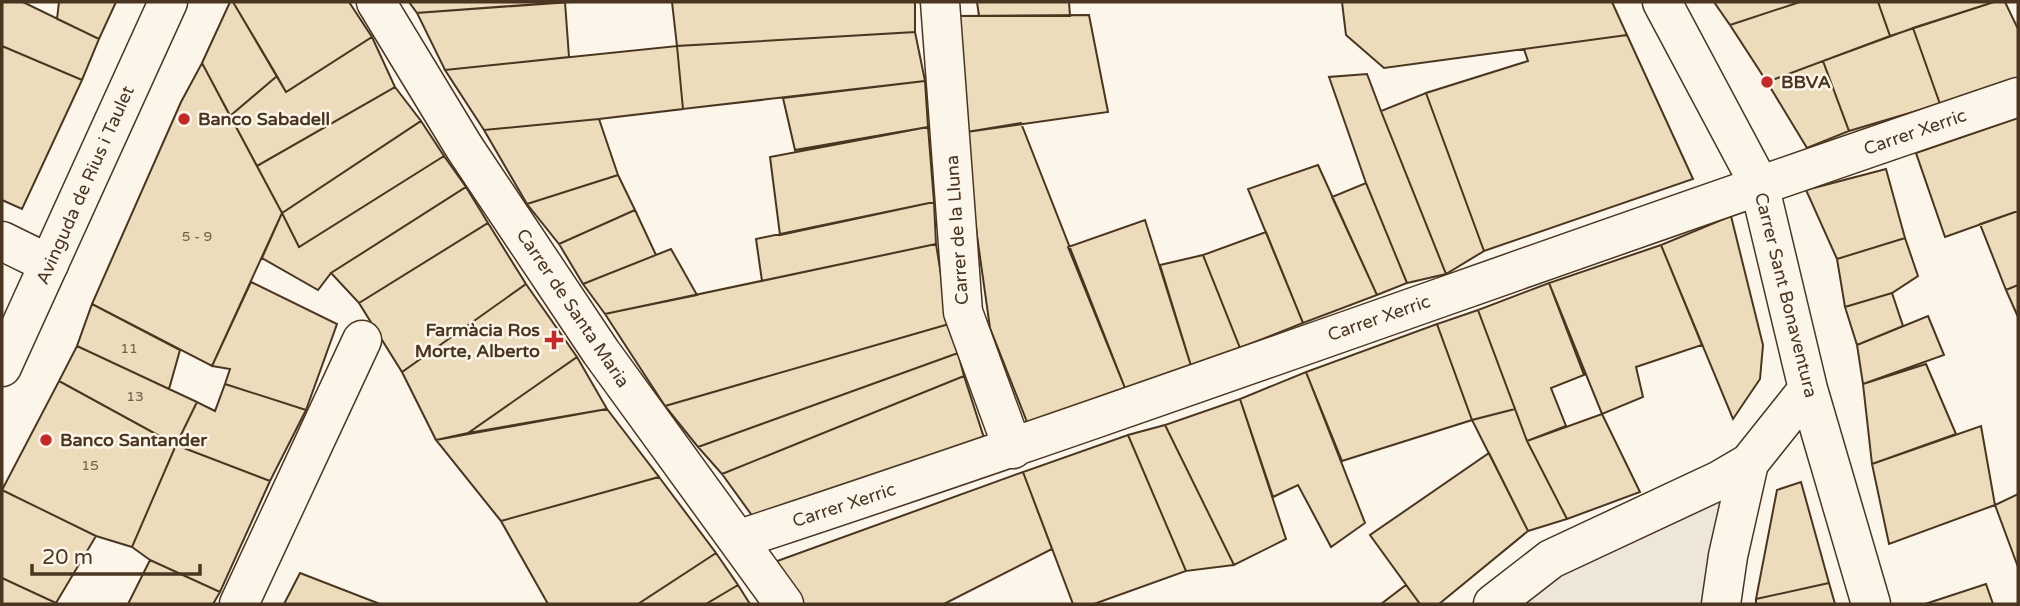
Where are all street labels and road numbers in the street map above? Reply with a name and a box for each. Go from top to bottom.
street label: Avinguda de Rius i Taulet [31,82,139,288]
street label: Carrer Xerric [1861,104,1969,160]
street label: Carrer de la Lluna [941,154,973,306]
street label: Carrer Sant Bonaventura [1750,190,1822,400]
street label: Carrer de Santa Maria [512,224,634,392]
street label: Carrer Xerric [1325,290,1433,346]
street label: Carrer Xerric [790,478,898,532]

